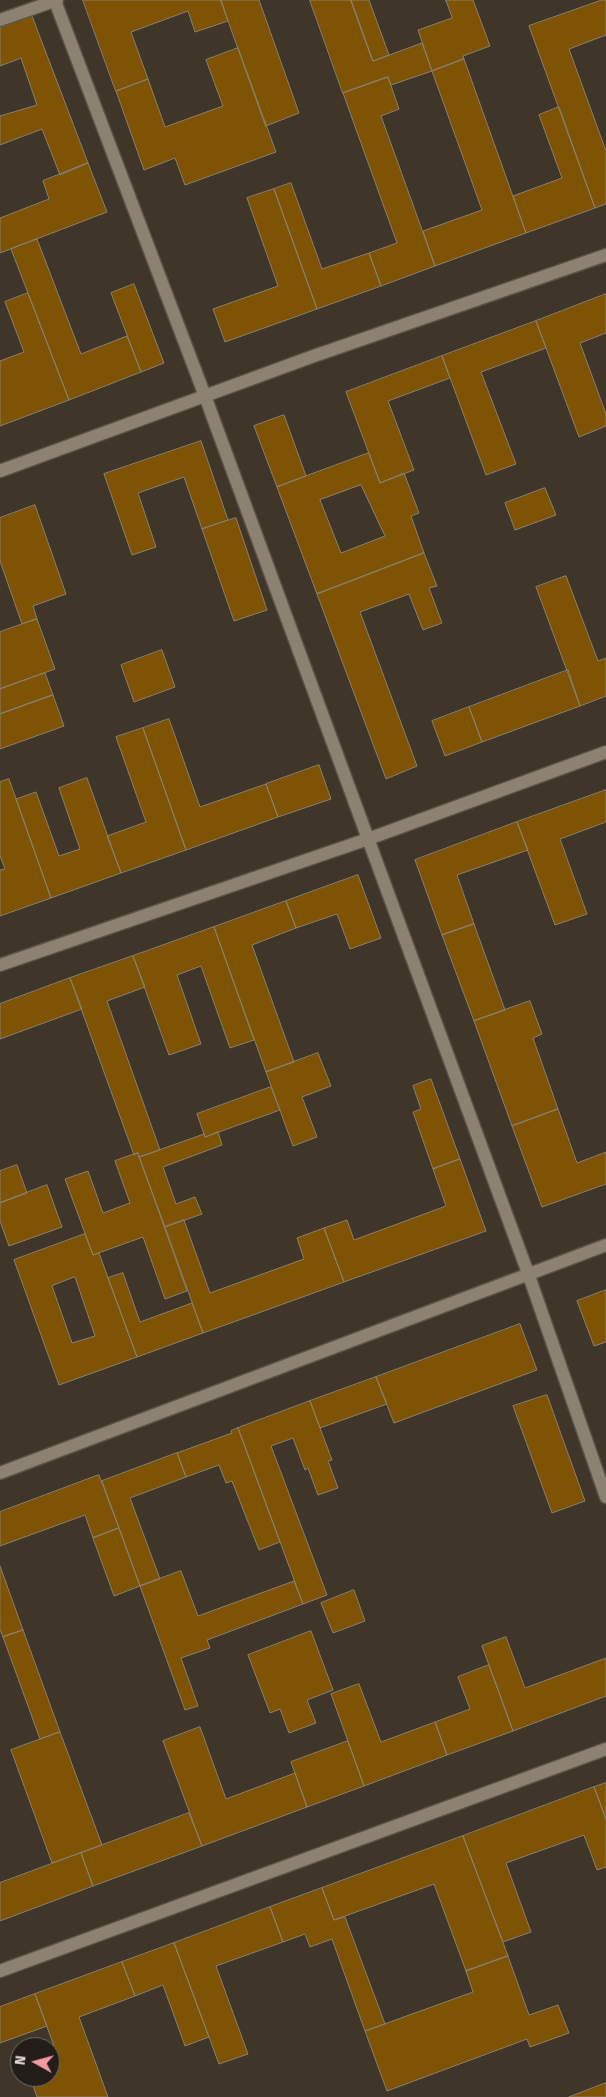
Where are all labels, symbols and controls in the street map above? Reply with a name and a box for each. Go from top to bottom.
north arrow [10,2037,60,2087]
text: N [12,2055,30,2066]

